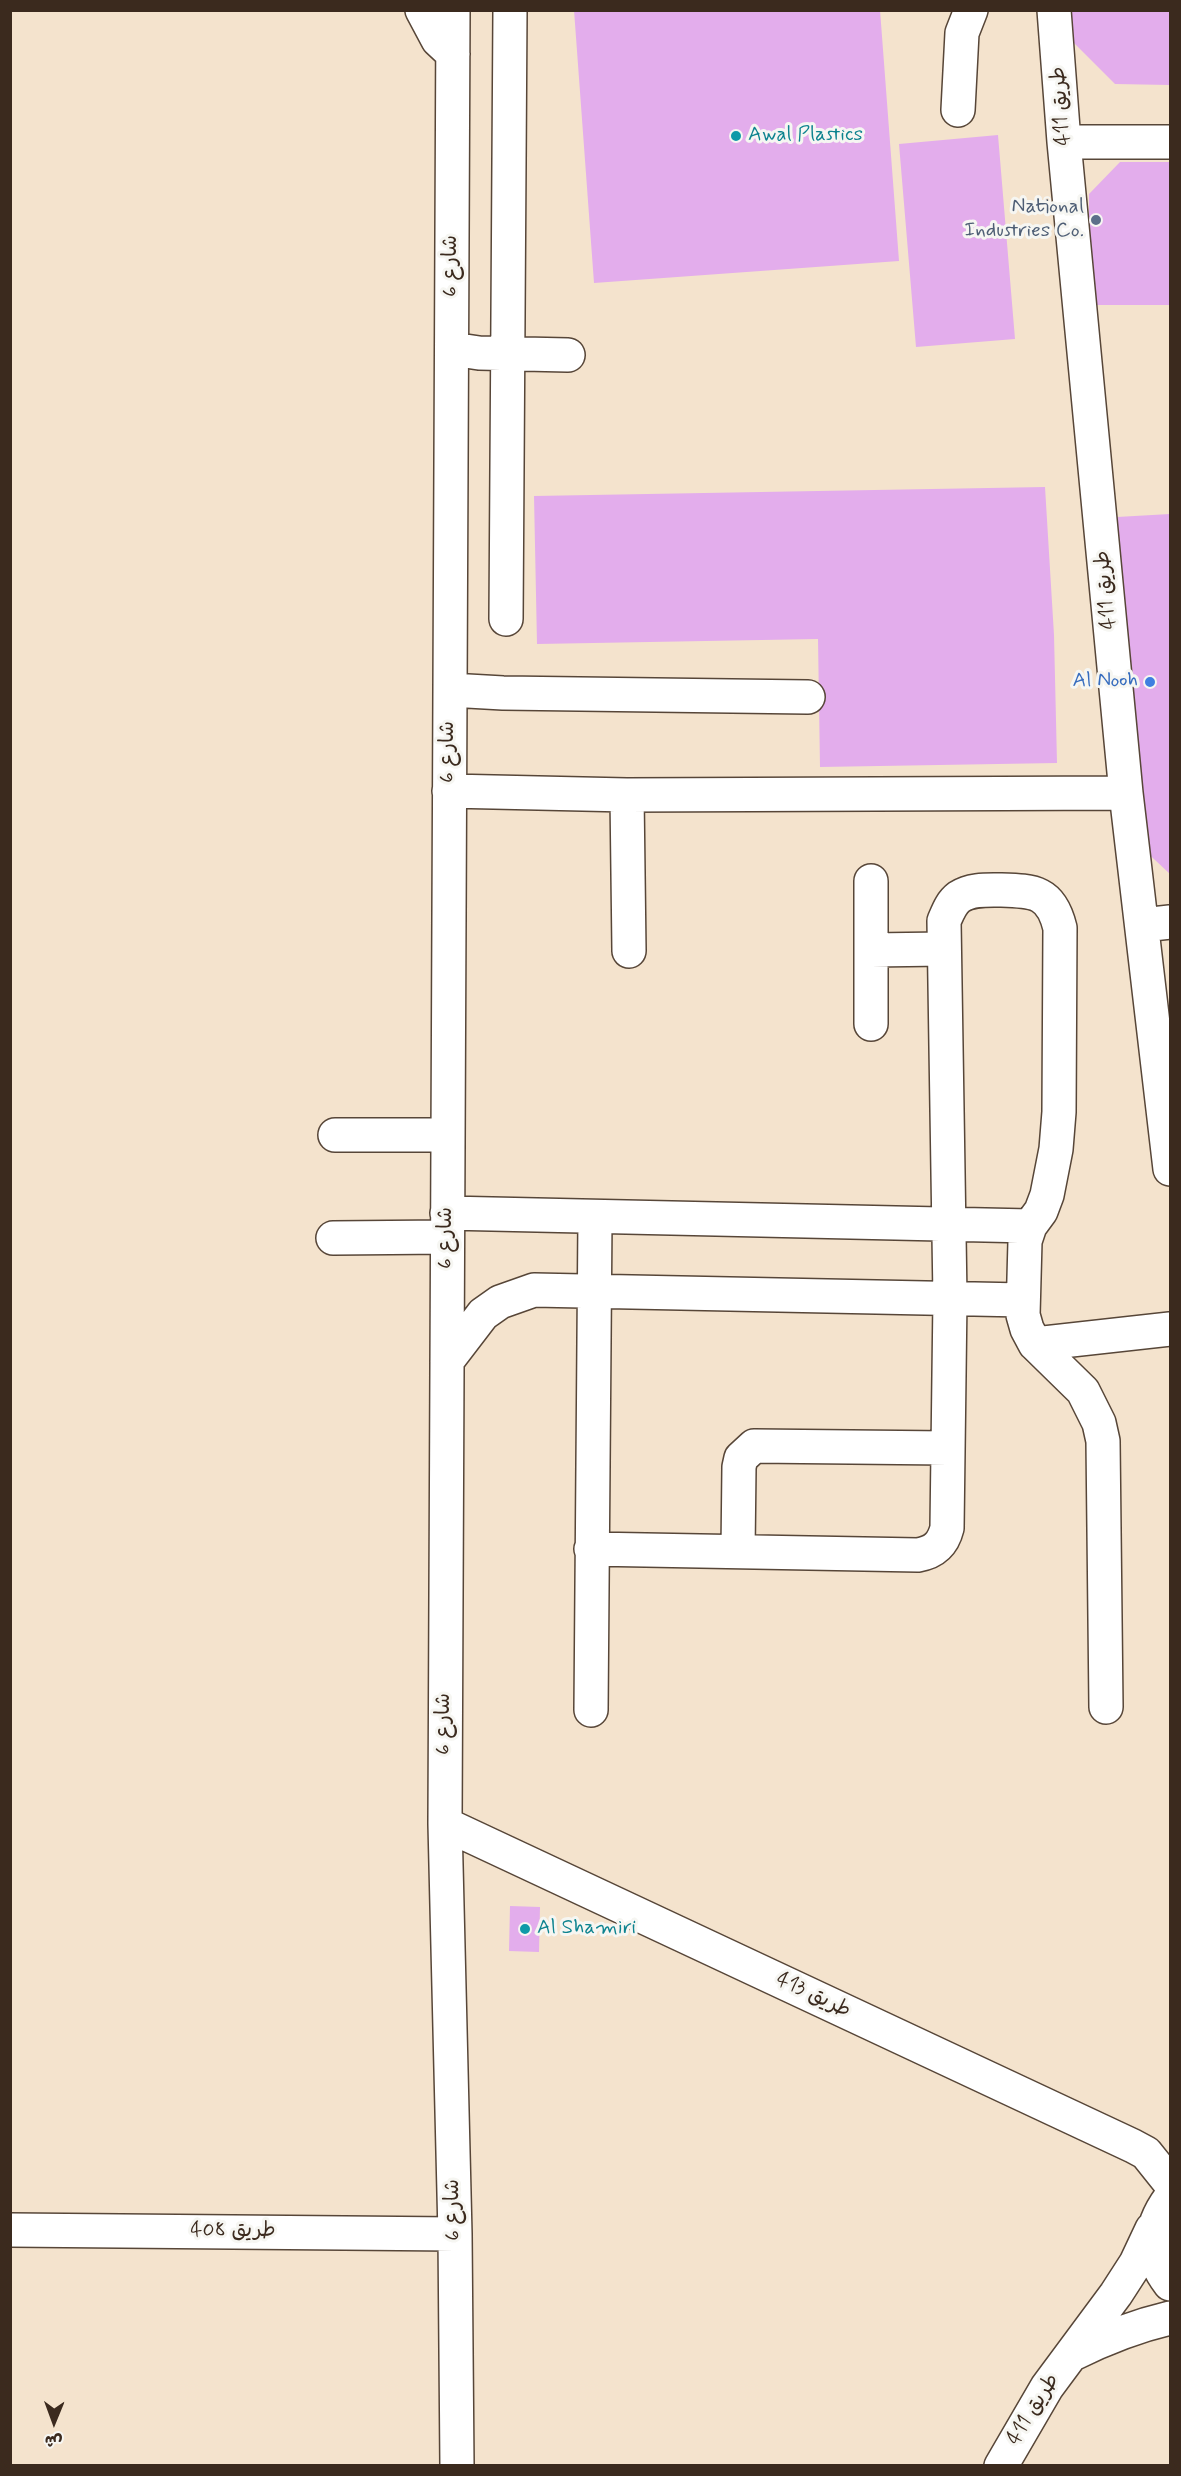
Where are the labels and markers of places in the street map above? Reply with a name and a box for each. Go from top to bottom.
place label: Awal Plastics [748,123,863,149]
marker: Awal Plastics [729,129,743,143]
place label: National Industries Co. [964,195,1084,245]
marker: National Industries Co. [1089,213,1103,227]
place label: Al Nooh [1073,669,1138,695]
marker: Al Nooh [1143,675,1157,689]
place label: Al Shamiri [537,1916,636,1942]
marker: Al Shamiri [518,1922,532,1936]

